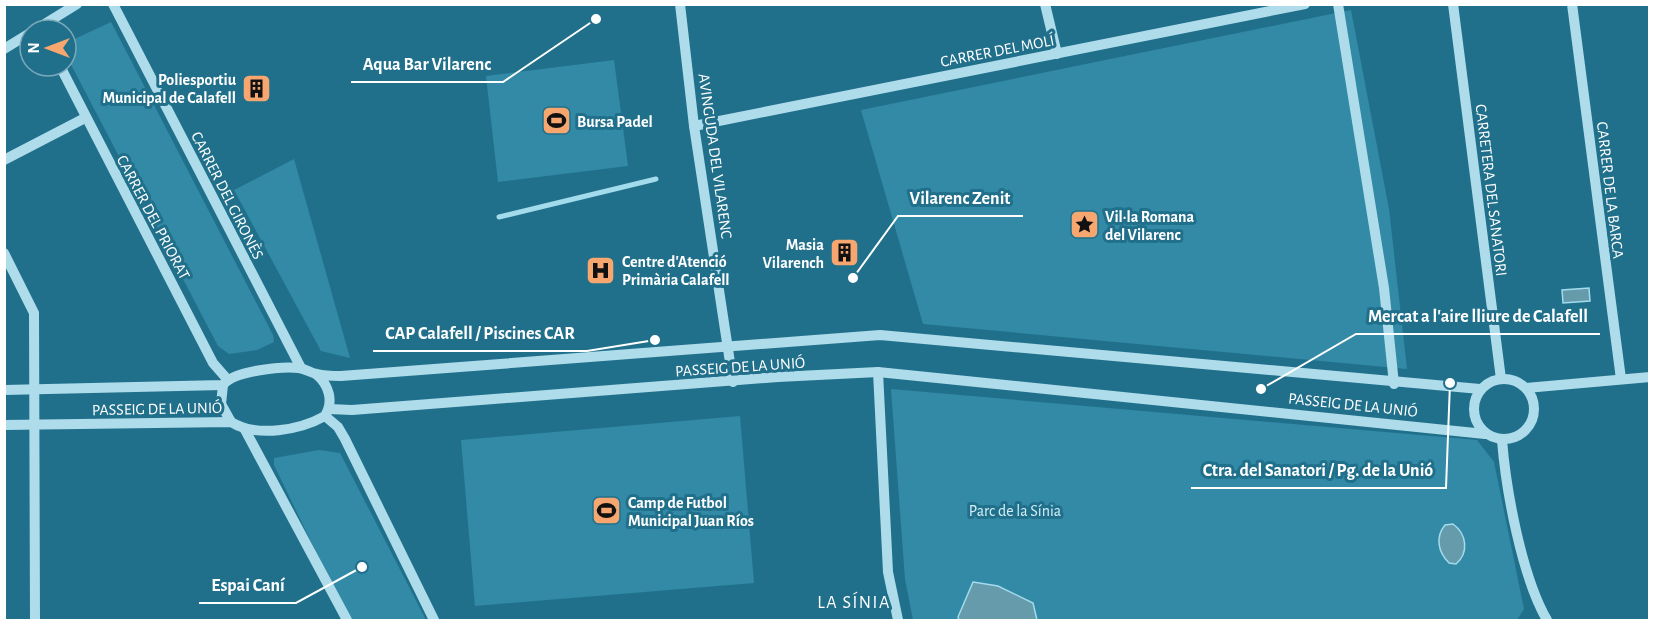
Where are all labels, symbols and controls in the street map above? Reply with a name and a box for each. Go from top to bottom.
north arrow [18,18,78,78]
street label: CARRER DEL MOLÍ [939,30,1056,70]
text: N [26,42,42,54]
callout: Aqua Bar Vilarenc [351,46,503,82]
text: Aqua Bar Vilarenc [363,56,491,74]
place label: Poliesportiu Municipal de Calafell [103,72,237,106]
building icon: Poliesportiu Municipal de Calafell [241,72,273,104]
street label: AVINGUDA DEL VILARENC [695,73,735,240]
street label: CARRETERA DEL SANATORI [1473,103,1510,277]
sports icon: Bursa Padel [540,105,572,137]
place label: Bursa Padel [577,114,653,130]
street label: CARRER DE LA BARCA [1594,121,1626,260]
street label: CARRER DEL GIRONÈS [188,128,268,262]
street label: CARRER DEL PRIORAT [114,153,193,282]
callout: Vilarenc Zenit [898,180,1023,216]
text: Vilarenc Zenit [910,190,1010,208]
place icon: Vil·la Romana del Vilarenc [1068,209,1100,241]
place label: Vil·la Romana del Vilarenc [1105,209,1194,243]
place label: Masia Vilarench [762,237,824,271]
building icon: Masia Vilarench [829,237,861,269]
hospital icon: Centre d'Atenció Primària Calafell [585,254,617,286]
place label: Centre d'Atenció Primària Calafell [622,254,730,288]
callout: Mercat a l'aire lliure de Calafell [1356,298,1600,334]
text: Mercat a l'aire lliure de Calafell [1368,308,1588,326]
callout: CAP Calafell / Piscines CAR [373,315,587,351]
text: CAP Calafell / Piscines CAR [385,325,575,343]
street label: PASSEIG DE LA UNIÓ [674,352,806,380]
street label: PASSEIG DE LA UNIÓ [1287,388,1419,420]
street label: PASSEIG DE LA UNIÓ [92,398,222,418]
callout: Ctra. del Sanatori / Pg. de la Unió [1191,452,1446,488]
text: Ctra. del Sanatori / Pg. de la Unió [1203,462,1433,480]
sports icon: Camp de Futbol Municipal Juan Ríos [591,495,623,527]
place label: Camp de Futbol Municipal Juan Ríos [628,495,754,529]
park label: Parc de la Sínia [969,503,1061,519]
callout: Espai Caní [199,567,296,603]
text: Espai Caní [211,577,285,595]
district label: LA SÍNIA [817,591,891,612]

